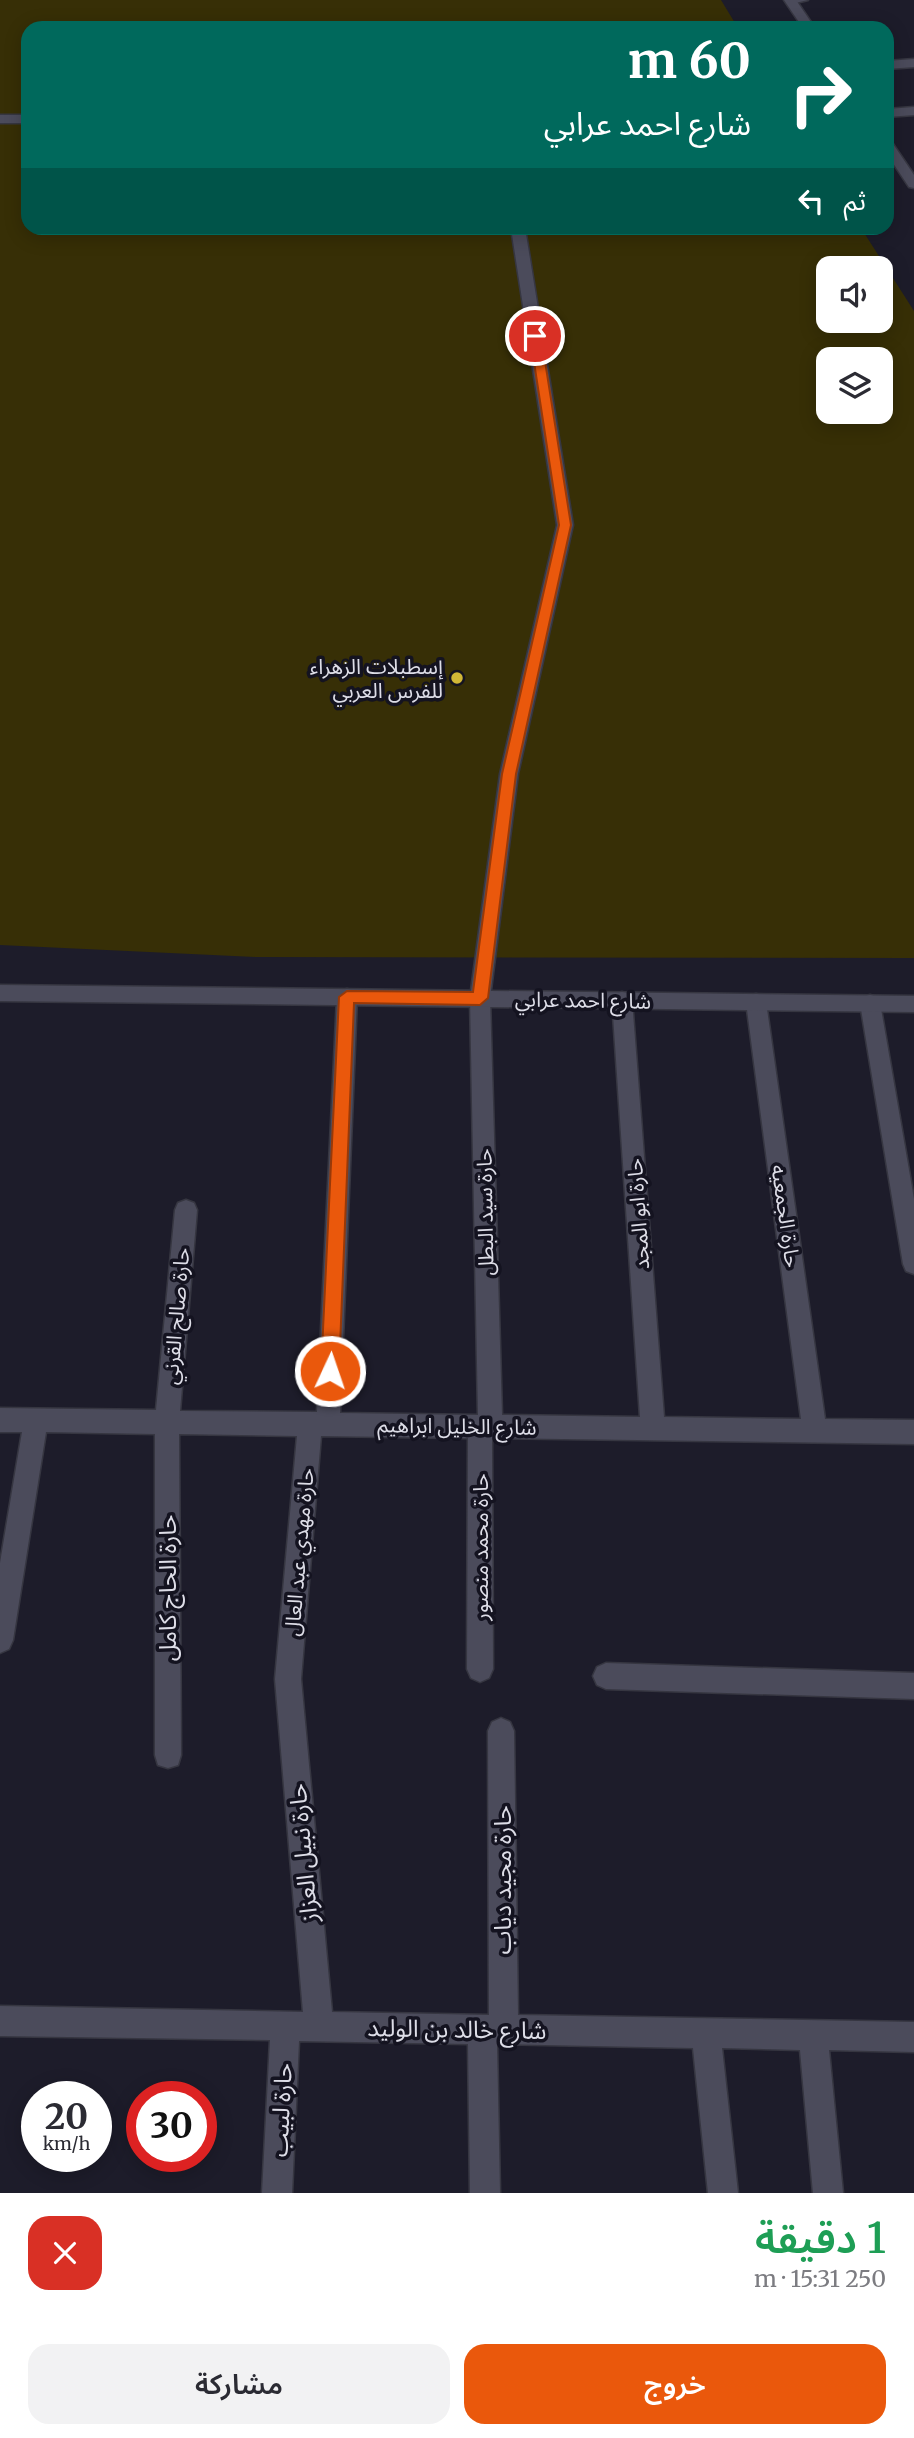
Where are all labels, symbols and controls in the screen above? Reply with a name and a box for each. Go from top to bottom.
text: 60 m [628,30,751,91]
icon: right [775,49,866,140]
text: شارع احمد عرابي [544,104,751,144]
icon: left [792,182,830,220]
text: ثم [844,184,866,217]
map controls [816,256,893,424]
button: sound [816,256,893,333]
pin [505,306,565,366]
icon: arrive [516,317,554,355]
button: layers [816,347,893,424]
place label: إسطبلات الزهراء للفرس العربي [310,653,444,706]
marker: إسطبلات الزهراء للفرس العربي [449,670,465,686]
street label: شارع احمد عرابي [515,985,651,1018]
street label: حارة سيد البطل [470,1148,500,1276]
street label: حارة ابو المجد [621,1157,655,1271]
street label: حارة الجمعيه [765,1163,807,1269]
street label: حارة صالح القرني [157,1246,198,1386]
position arrow [293,1334,367,1408]
street label: شارع الخليل ابراهيم [377,1411,537,1443]
street label: حارة مهدي عبد العال [278,1467,323,1637]
street label: حارة محمد منصور [467,1473,494,1622]
street label: حارة الحاج كامل [152,1515,185,1661]
street label: حارة نبيل العزاز [281,1782,325,1925]
street label: حارة مجيد دياب [487,1805,518,1955]
street label: شارع خالد بن الوليد [367,2012,547,2048]
street label: حارة لبيب [263,2062,299,2158]
speed limit sign: 30 [126,2081,217,2172]
text: 20 [45,2095,88,2139]
text: km/h [43,2132,90,2155]
text: 1 دقيقة [755,2212,886,2264]
button: close [28,2216,102,2290]
text: 250 m · 15:31 [754,2264,886,2293]
button: مشاركة [28,2344,450,2424]
button: خروج [464,2344,886,2424]

